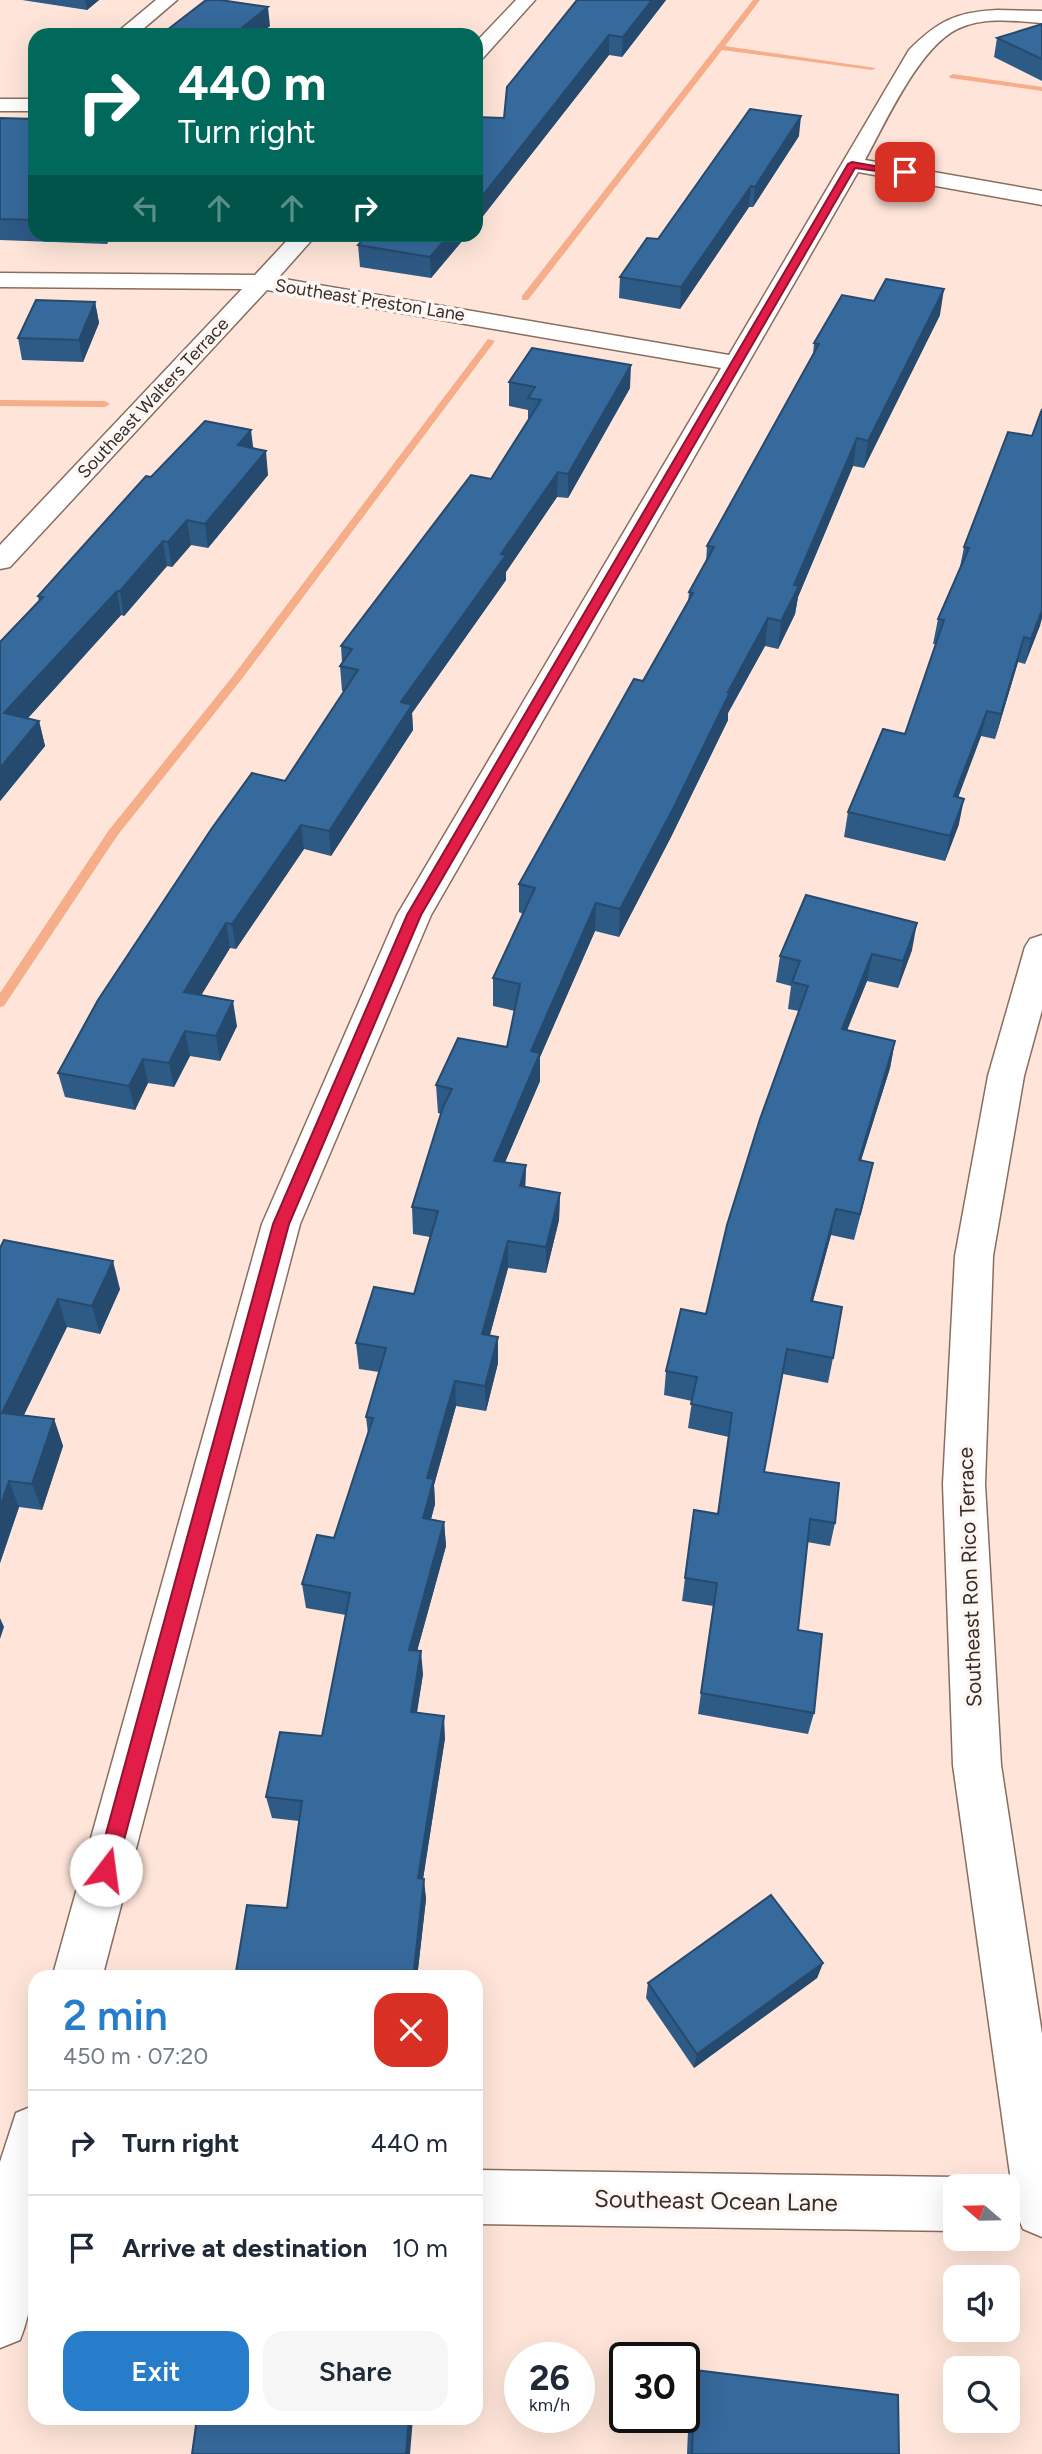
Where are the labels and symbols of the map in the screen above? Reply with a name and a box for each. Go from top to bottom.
pin [875,142,935,202]
street label: Southeast Preston Lane [274,274,467,326]
street label: Southeast Walters Terrace [73,313,233,483]
street label: Southeast Ron Rico Terrace [952,1447,987,1707]
position arrow [69,1833,143,1907]
north arrow [943,2174,1020,2250]
street label: Southeast Ocean Lane [594,2184,838,2217]
speed limit sign: 30 [609,2342,700,2433]

